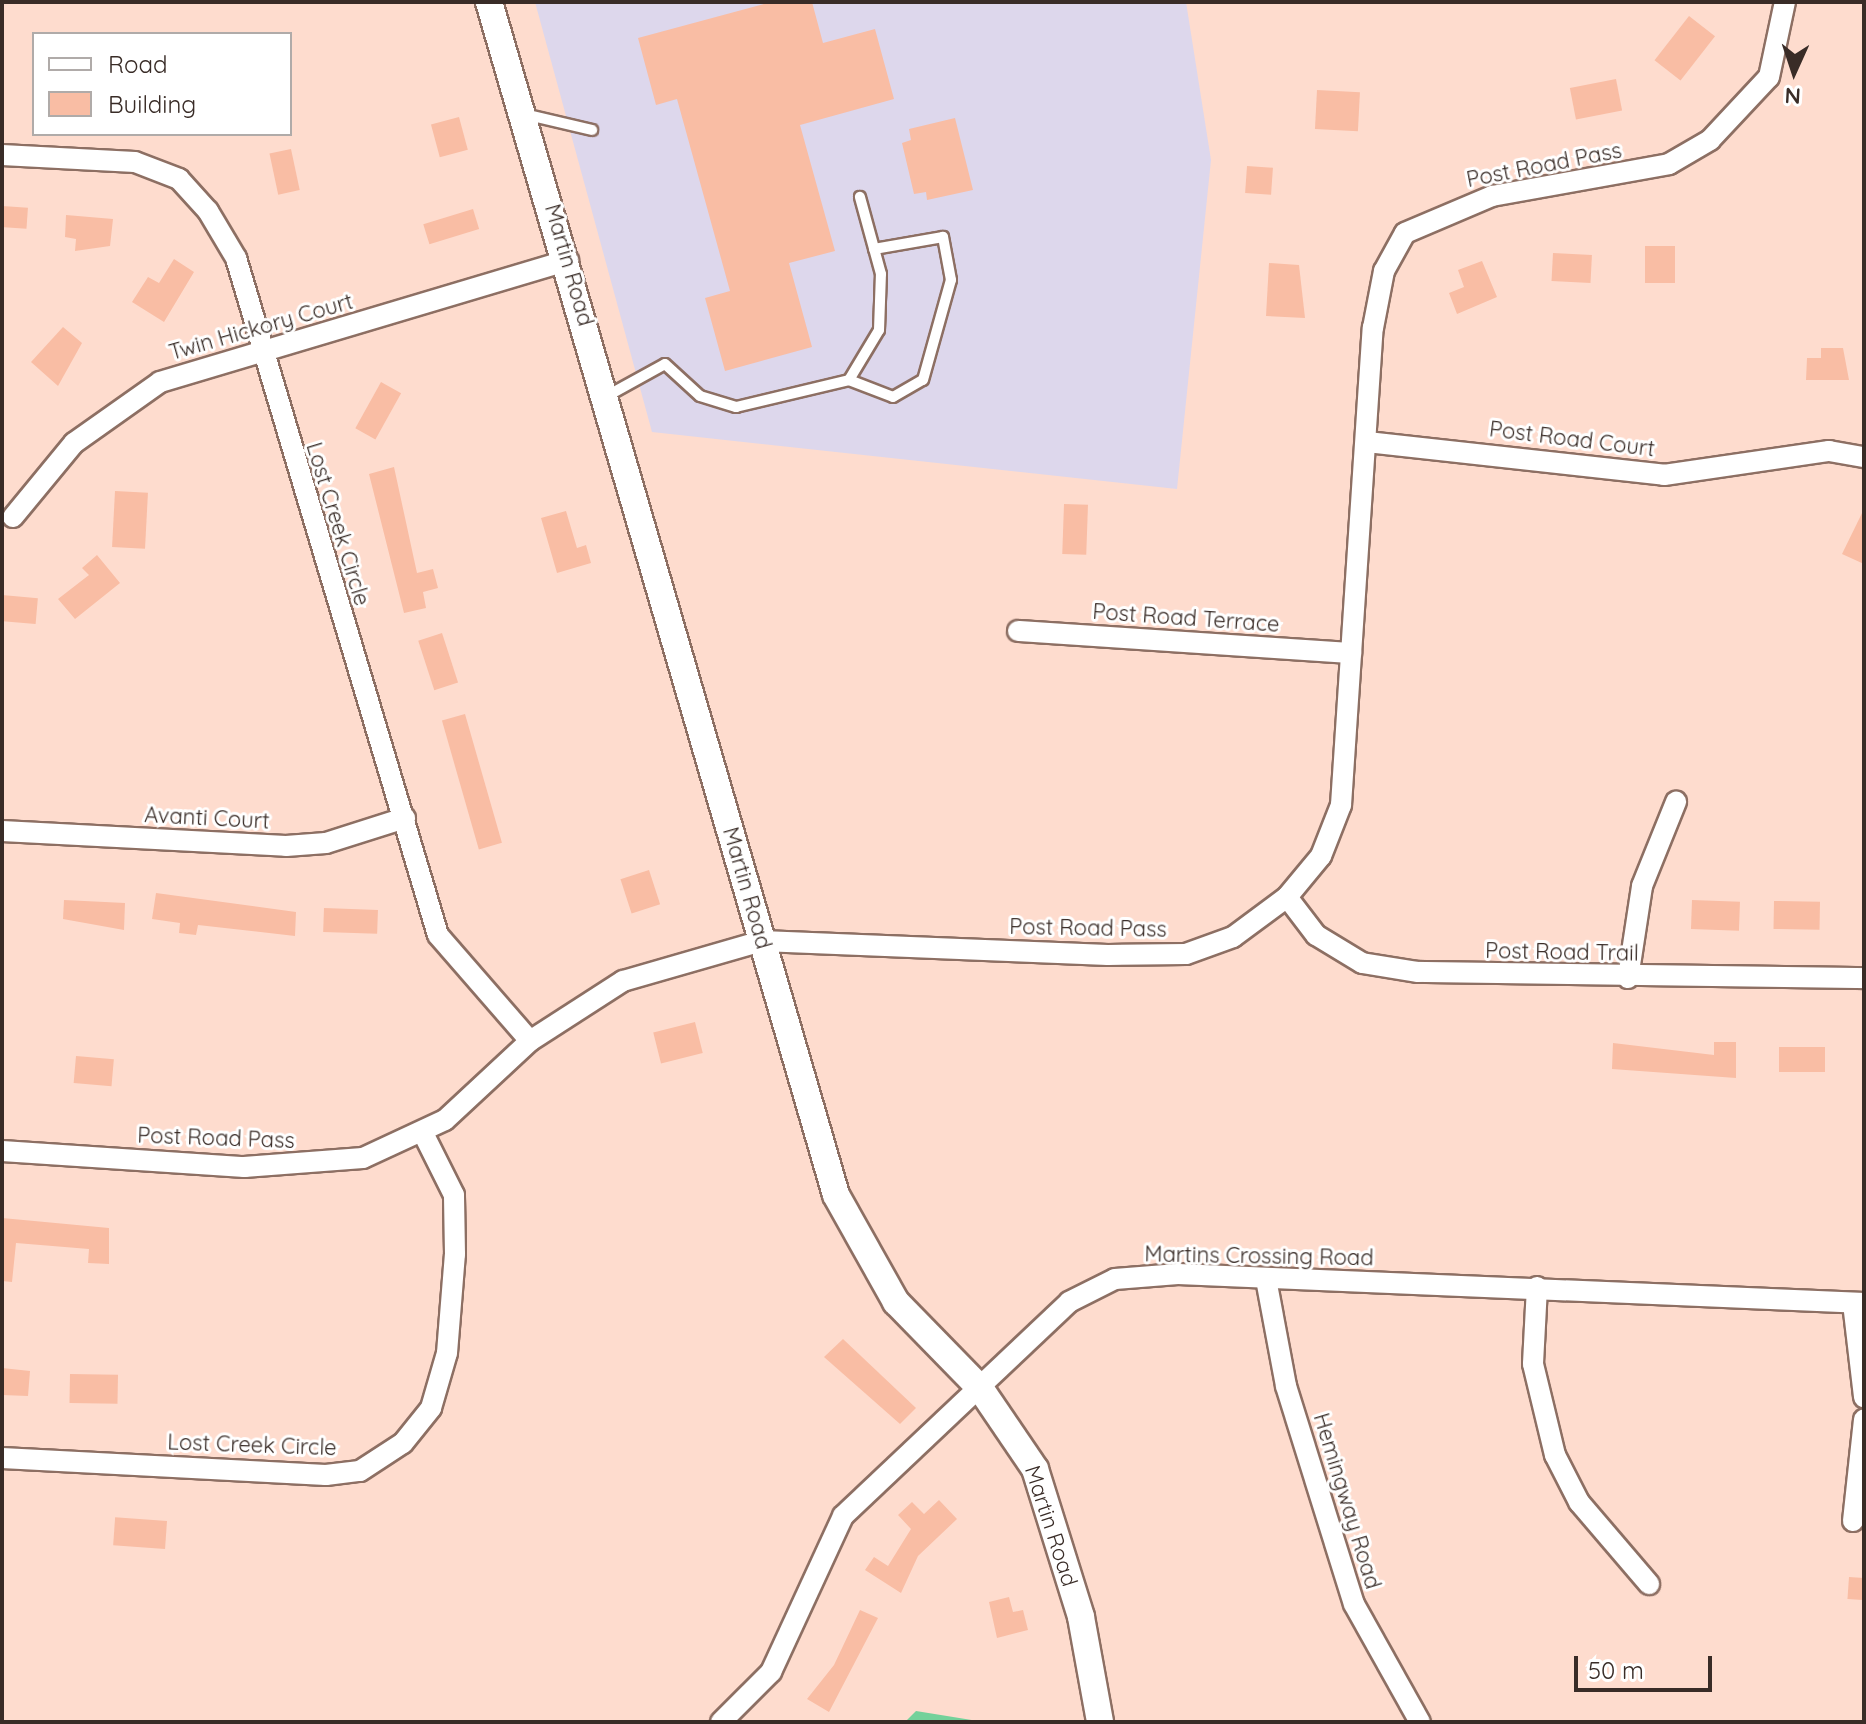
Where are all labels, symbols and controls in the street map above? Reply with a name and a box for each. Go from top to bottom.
legend [32,32,292,136]
north arrow [1754,32,1834,112]
text: Road [108,49,168,79]
text: N [1784,82,1802,110]
text: Building [108,89,196,119]
street label: Post Road Pass [1464,137,1624,193]
street label: Martin Road [539,201,599,329]
street label: Twin Hickory Court [166,288,356,366]
street label: Post Road Court [1488,416,1656,462]
street label: Lost Creek Circle [301,439,375,609]
street label: Post Road Terrace [1092,598,1280,638]
street label: Avanti Court [144,802,270,834]
street label: Martin Road [717,824,777,952]
street label: Post Road Pass [1009,913,1167,943]
street label: Post Road Trail [1485,937,1639,967]
street label: Post Road Pass [137,1122,295,1154]
street label: Martins Crossing Road [1144,1241,1374,1271]
street label: Hemingway Road [1308,1410,1386,1592]
street label: Lost Creek Circle [167,1429,337,1461]
street label: Martin Road [1019,1462,1083,1590]
scale bar [1578,1640,1716,1690]
text: 50 m [1588,1655,1644,1685]

